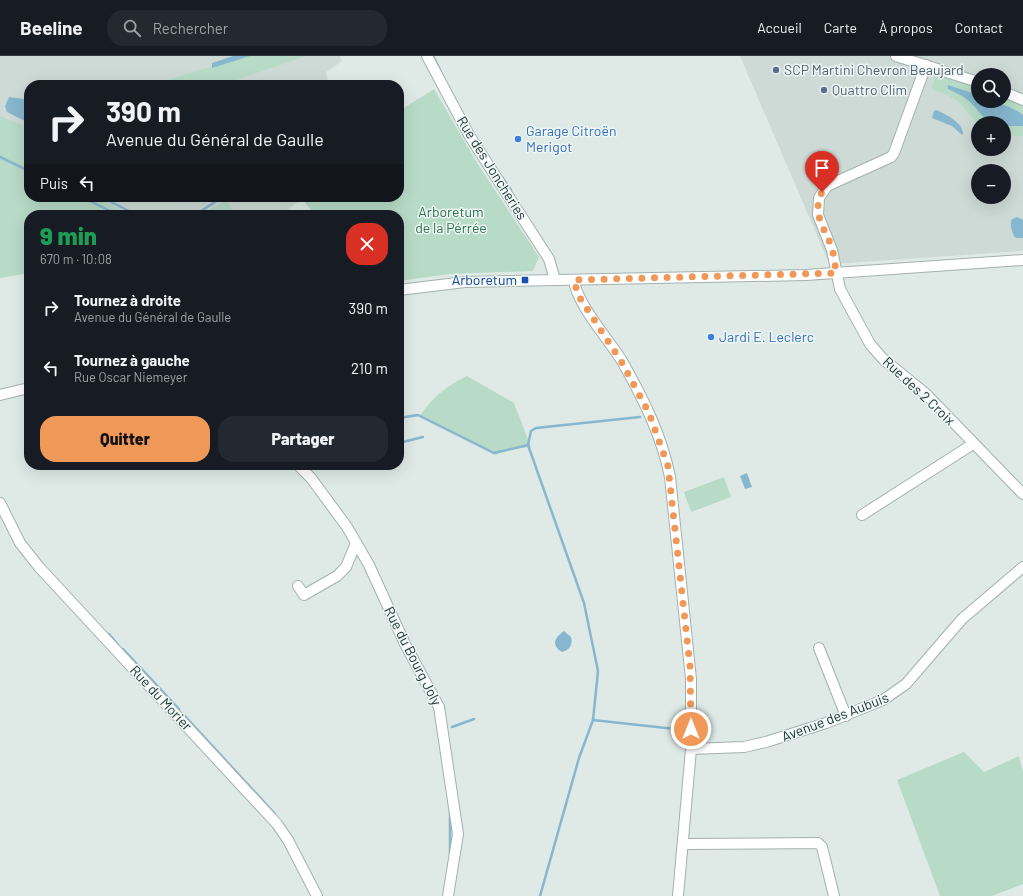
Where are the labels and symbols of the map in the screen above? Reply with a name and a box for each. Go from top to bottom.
place label: SCP Martini Chevron Beaujard [784,61,964,78]
marker: SCP Martini Chevron Beaujard [771,65,781,75]
place label: Quattro Clim [832,81,907,98]
marker: Quattro Clim [819,85,829,95]
street label: Rue des Joncheries [454,113,531,223]
place label: Garage Citroën Merigot [526,122,616,155]
marker: Garage Citroën Merigot [513,134,523,144]
pin [805,151,839,192]
park label: Arboretum de la Pérrée [415,203,487,236]
place label: Arboretum [452,271,517,288]
marker: Arboretum [520,275,530,285]
place label: Jardi E. Leclerc [719,328,814,345]
marker: Jardi E. Leclerc [706,332,716,342]
street label: Rue des 2 Croix [880,353,959,429]
street label: Rue du Bourg Joly [381,603,446,709]
street label: Rue du Morier [127,661,196,734]
street label: Avenue des Aubuis [779,688,891,745]
position arrow [670,708,712,750]

